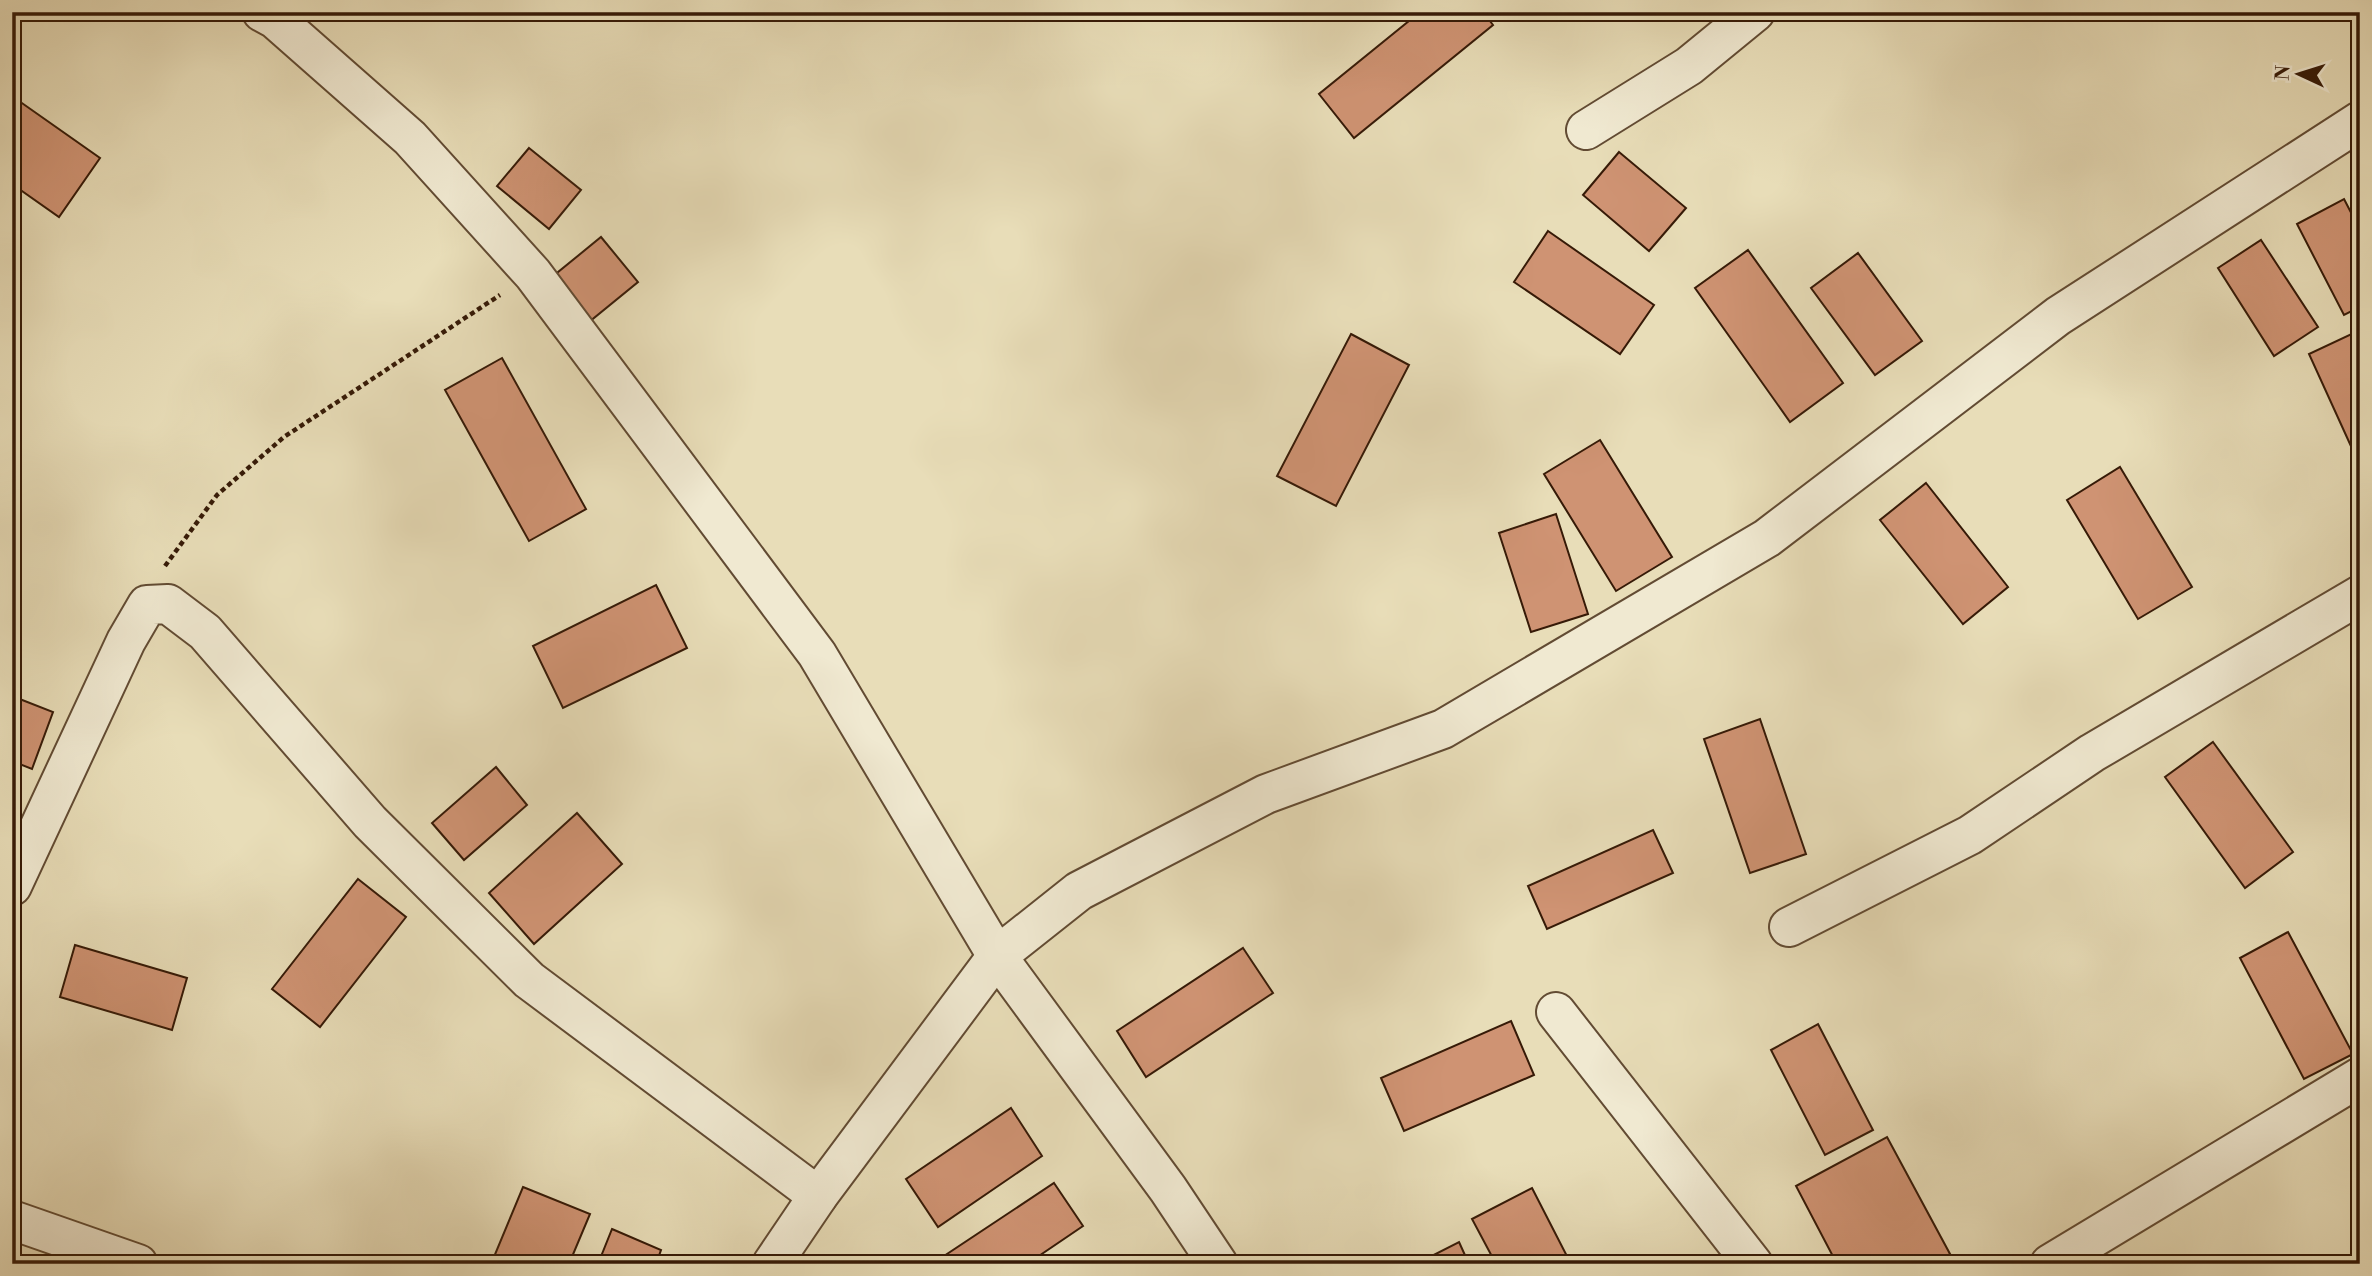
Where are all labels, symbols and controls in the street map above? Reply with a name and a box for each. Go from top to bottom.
north arrow [2264,38,2334,108]
text: N [2271,65,2296,81]

